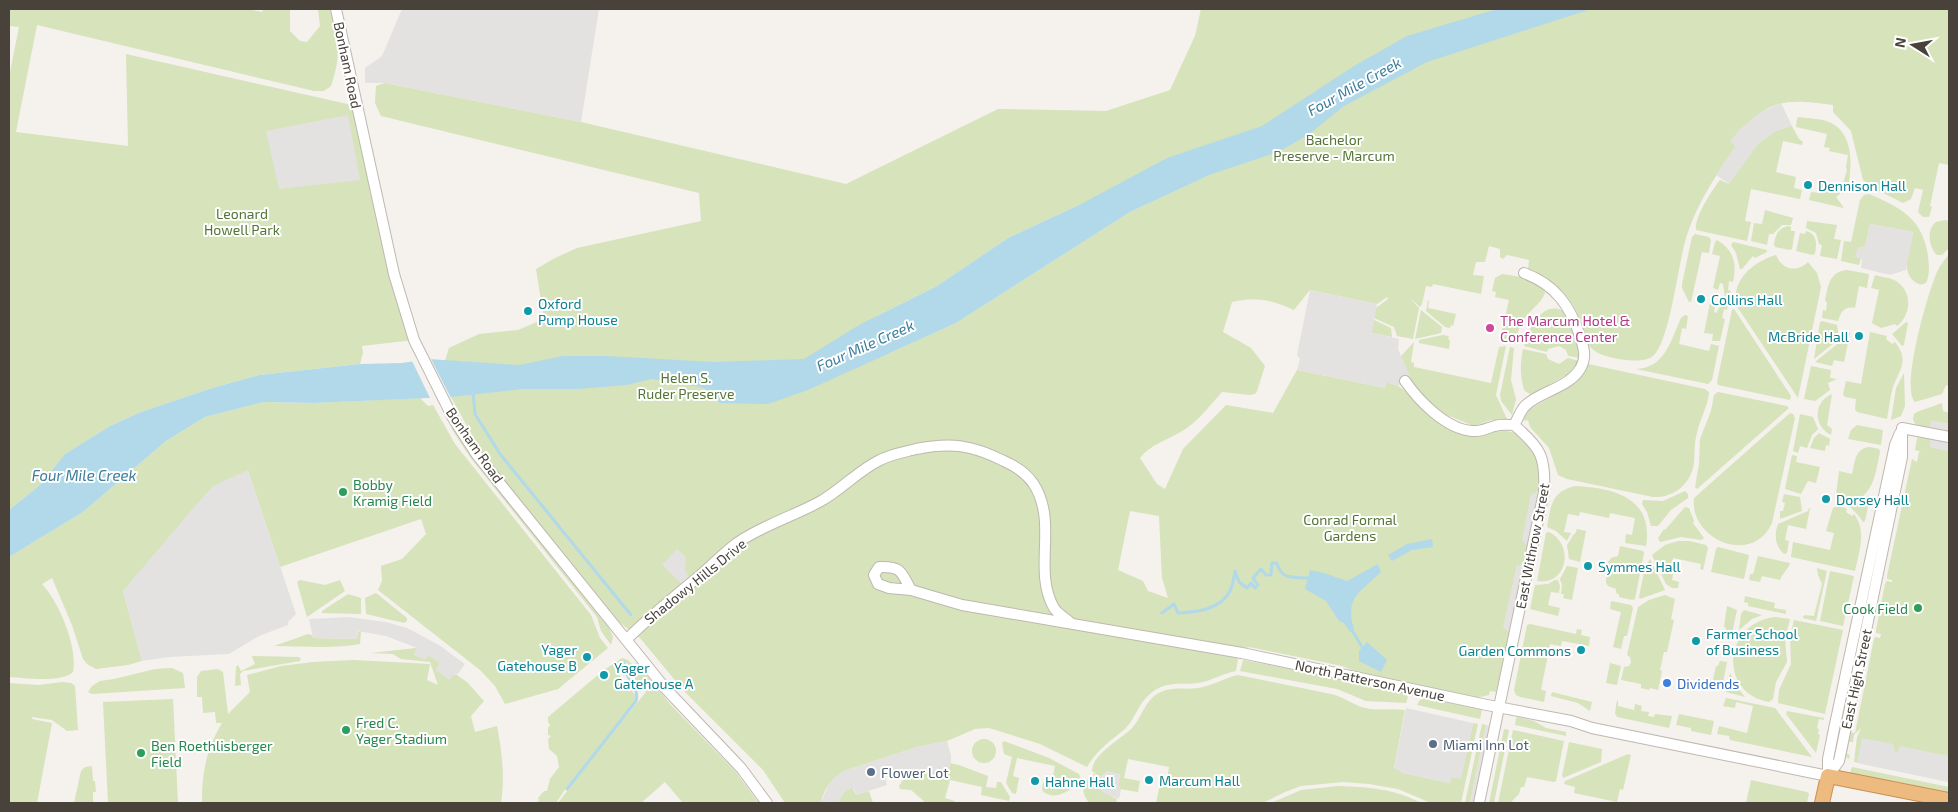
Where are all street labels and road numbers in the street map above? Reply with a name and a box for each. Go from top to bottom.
street label: Bonham Road [331,20,365,110]
street label: Bonham Road [443,404,507,486]
street label: East Withrow Street [1511,482,1553,610]
street label: Shadowy Hills Drive [641,535,749,627]
street label: East High Street [1837,627,1875,731]
street label: North Patterson Avenue [1294,656,1446,704]

